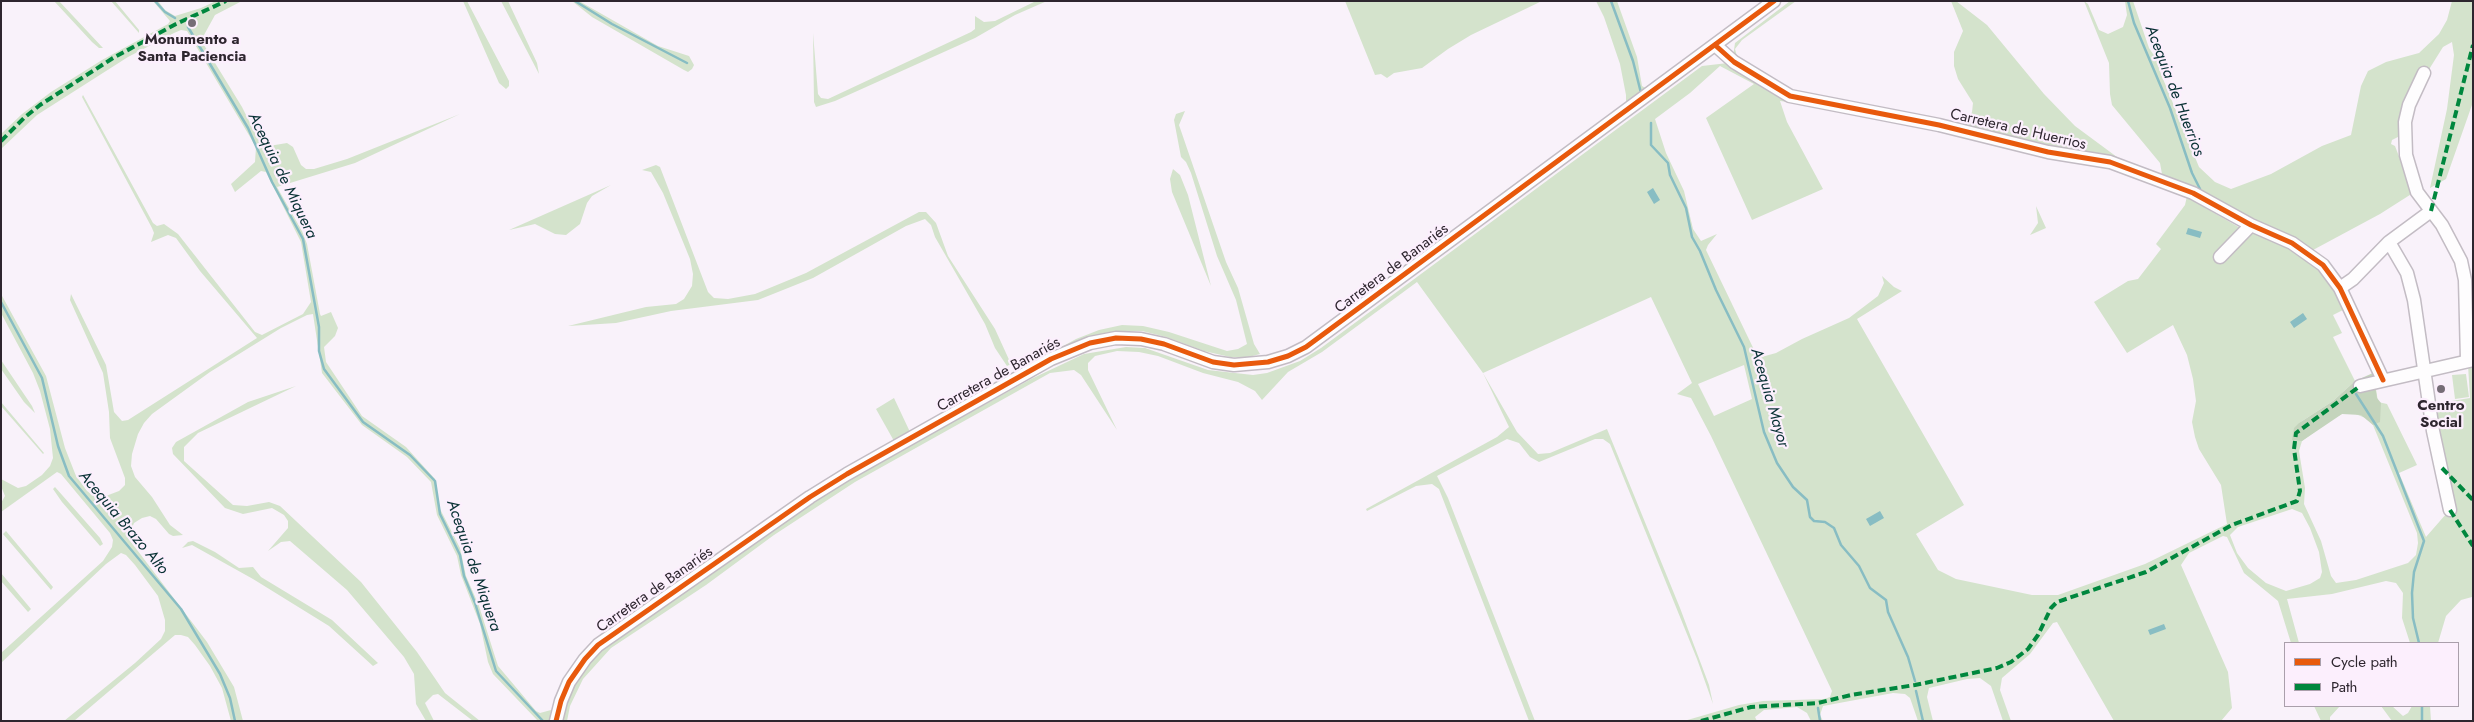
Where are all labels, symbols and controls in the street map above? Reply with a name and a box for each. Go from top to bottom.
marker: Monumento a Santa Paciencia [186,17,198,29]
water label: Acequia de Huerrios [2140,23,2208,159]
place label: Monumento a Santa Paciencia [138,31,246,66]
street label: Carretera de Huerrios [1948,106,2088,154]
water label: Acequia de Miquera [243,110,321,242]
street label: Carretera de Banariés [1332,220,1452,318]
street label: Carretera de Banariés [934,334,1064,416]
water label: Acequia Mayor [1746,346,1792,450]
marker: Centro Social [2435,383,2447,395]
place label: Centro Social [2417,397,2465,432]
water label: Acequia Brazo Alto [74,467,172,579]
water label: Acequia de Miquera [441,498,505,634]
street label: Carretera de Banariés [593,543,717,637]
legend [2284,642,2459,707]
text: Cycle path [2331,651,2398,673]
text: Path [2331,676,2357,698]

